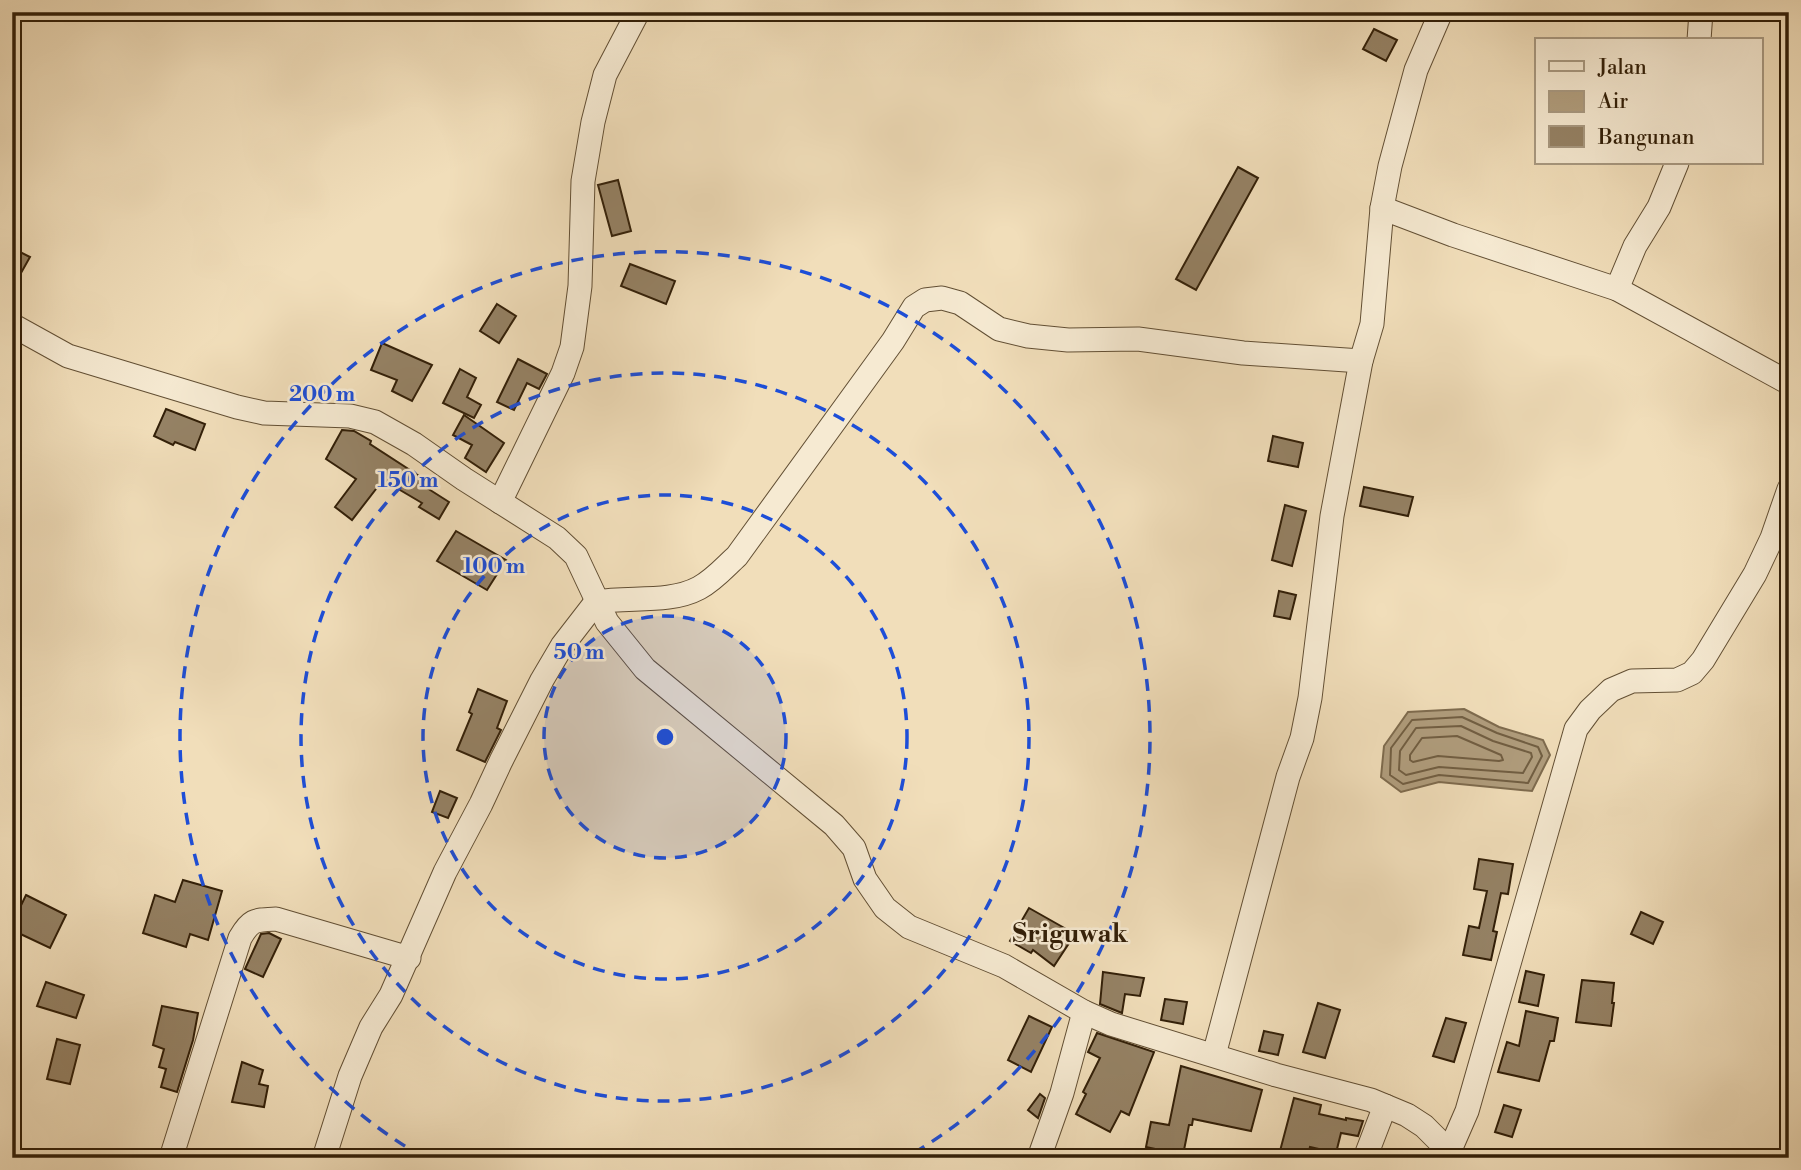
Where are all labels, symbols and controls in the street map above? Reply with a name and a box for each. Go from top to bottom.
legend [1535,38,1762,164]
text: Jalan [1597,55,1647,81]
text: Air [1597,89,1628,115]
text: Bangunan [1597,125,1695,151]
text: 200 m [289,382,355,408]
text: 150 m [378,468,438,494]
text: 100 m [463,554,525,580]
text: 50 m [554,640,604,666]
centre of rings [653,725,677,749]
district label: Sriguwak [1012,918,1129,950]

